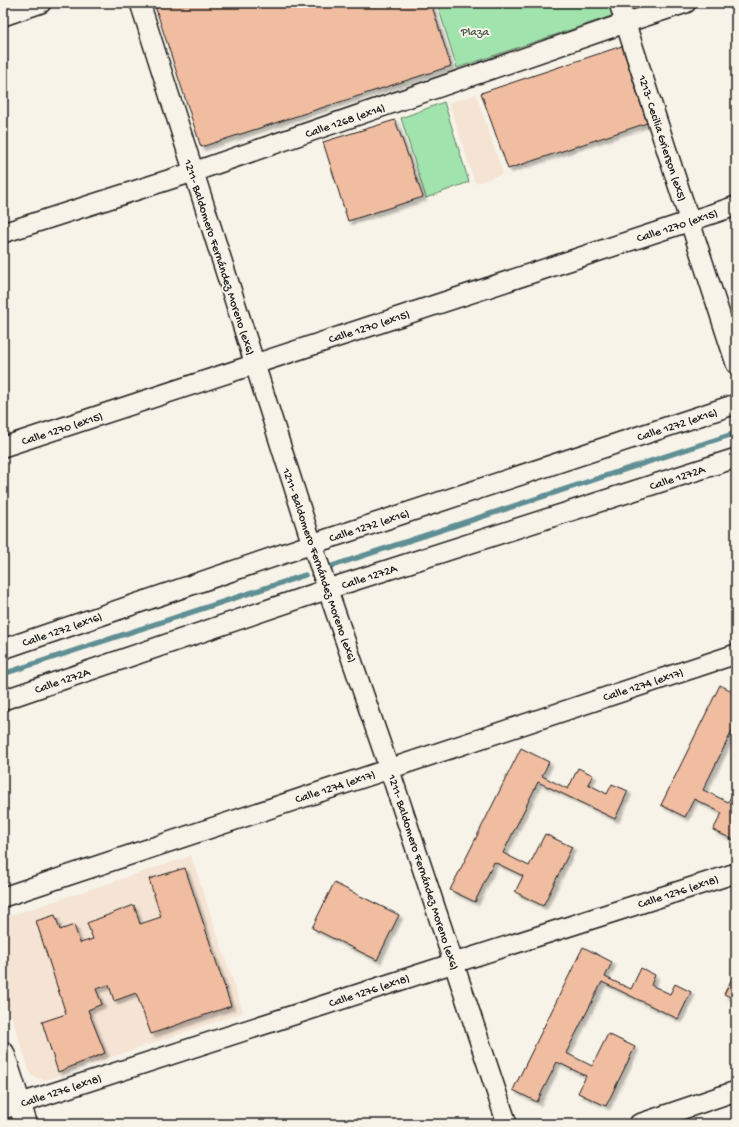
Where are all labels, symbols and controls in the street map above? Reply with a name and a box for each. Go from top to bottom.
park label: Plaza [460,26,489,40]
street label: 1213- Cecilia Grierson (ex5) [634,73,688,204]
street label: Calle 1268 (ex14) [304,102,387,142]
street label: 1211- Baldomero Fernández Moreno (ex6) [179,157,256,357]
street label: Calle 1270 (ex15) [635,207,720,247]
street label: Calle 1270 (ex15) [327,308,412,348]
street label: Calle 1272 (ex16) [636,406,719,445]
street label: Calle 1270 (ex15) [20,410,105,450]
street label: Calle 1272A [648,463,708,494]
street label: 1211- Baldomero Fernández Moreno (ex6) [278,466,358,665]
street label: Calle 1272 (ex16) [328,507,411,546]
street label: Calle 1272A [340,562,400,593]
street label: Calle 1272 (ex16) [21,611,104,651]
street label: Calle 1272A [33,666,93,698]
street label: Calle 1274 (ex17) [602,666,685,705]
street label: Calle 1274 (ex17) [294,768,377,807]
street label: 1211- Baldomero Fernández Moreno (ex6) [383,772,460,972]
street label: Calle 1276 (ex18) [636,873,721,913]
street label: Calle 1276 (ex18) [327,972,412,1012]
street label: Calle 1276 (ex18) [19,1072,104,1112]

